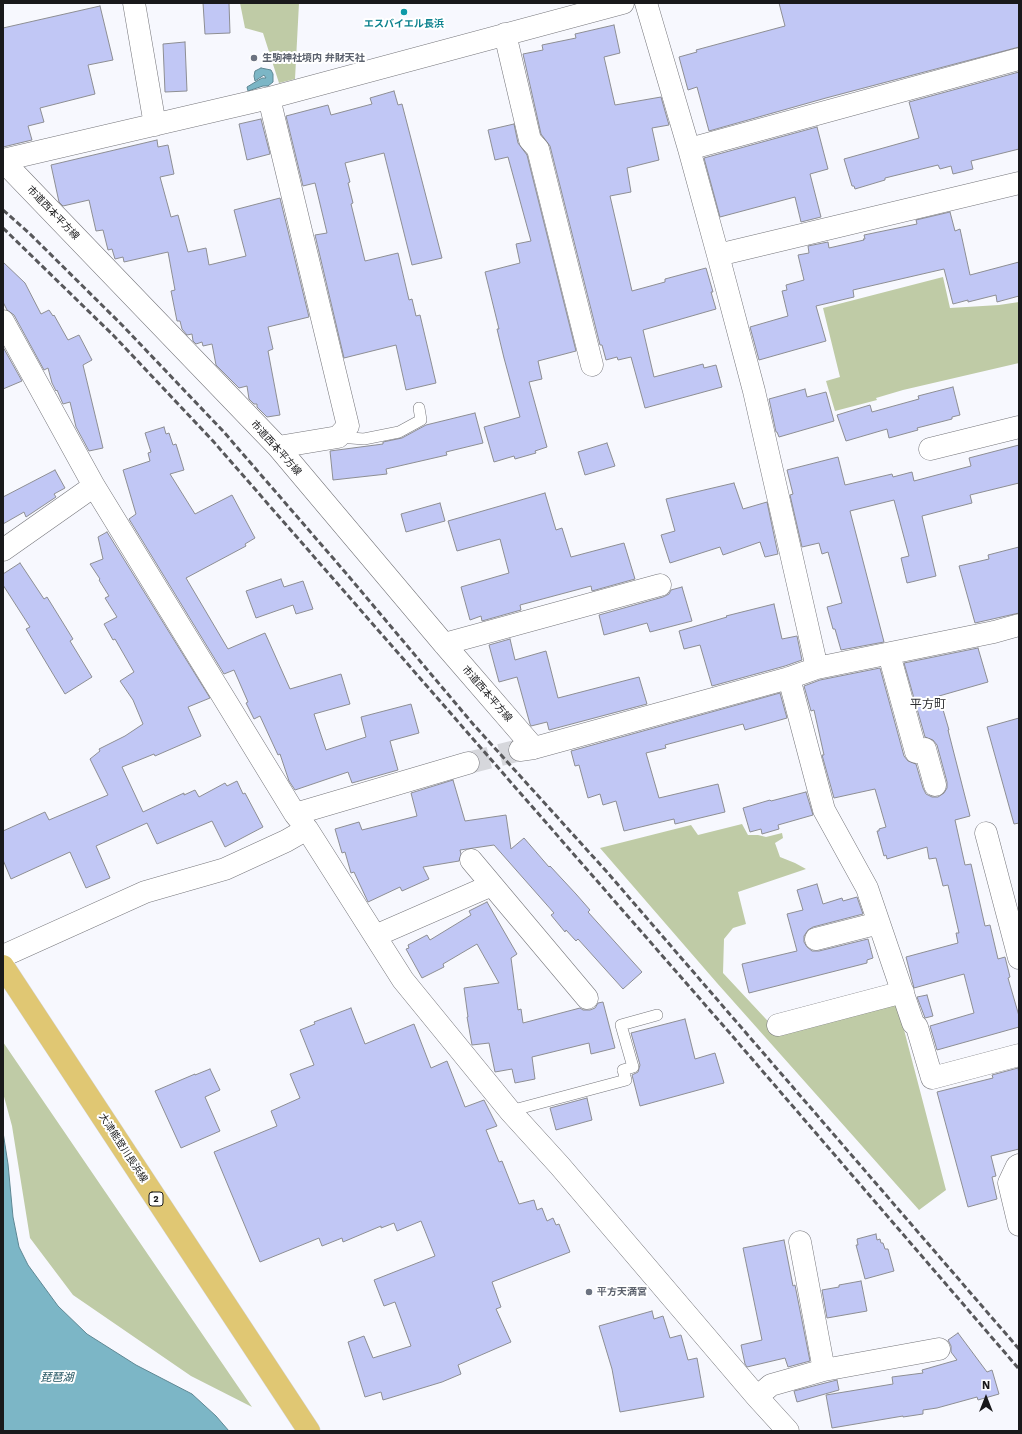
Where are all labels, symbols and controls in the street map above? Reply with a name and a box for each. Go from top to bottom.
marker: エスバイエル長浜 [399,7,409,17]
place label: エスバイエル長浜 [364,18,444,30]
place label: 生駒神社境内 弁財天社 [262,52,365,64]
marker: 生駒神社境内 弁財天社 [249,53,259,63]
street label: 市道西本平方線 [24,184,82,242]
street label: 市道西本平方線 [248,418,304,478]
street label: 市道西本平方線 [460,664,514,724]
district label: 平方町 [910,697,946,711]
street label: 大津能登川長浜線 [96,1111,150,1185]
road number: 2 [149,1192,163,1206]
place label: 平方天満宮 [597,1286,647,1298]
marker: 平方天満宮 [584,1287,594,1297]
water label: 琵琶湖 [41,1371,73,1385]
north arrow [966,1378,1006,1418]
text: N [982,1379,990,1392]

